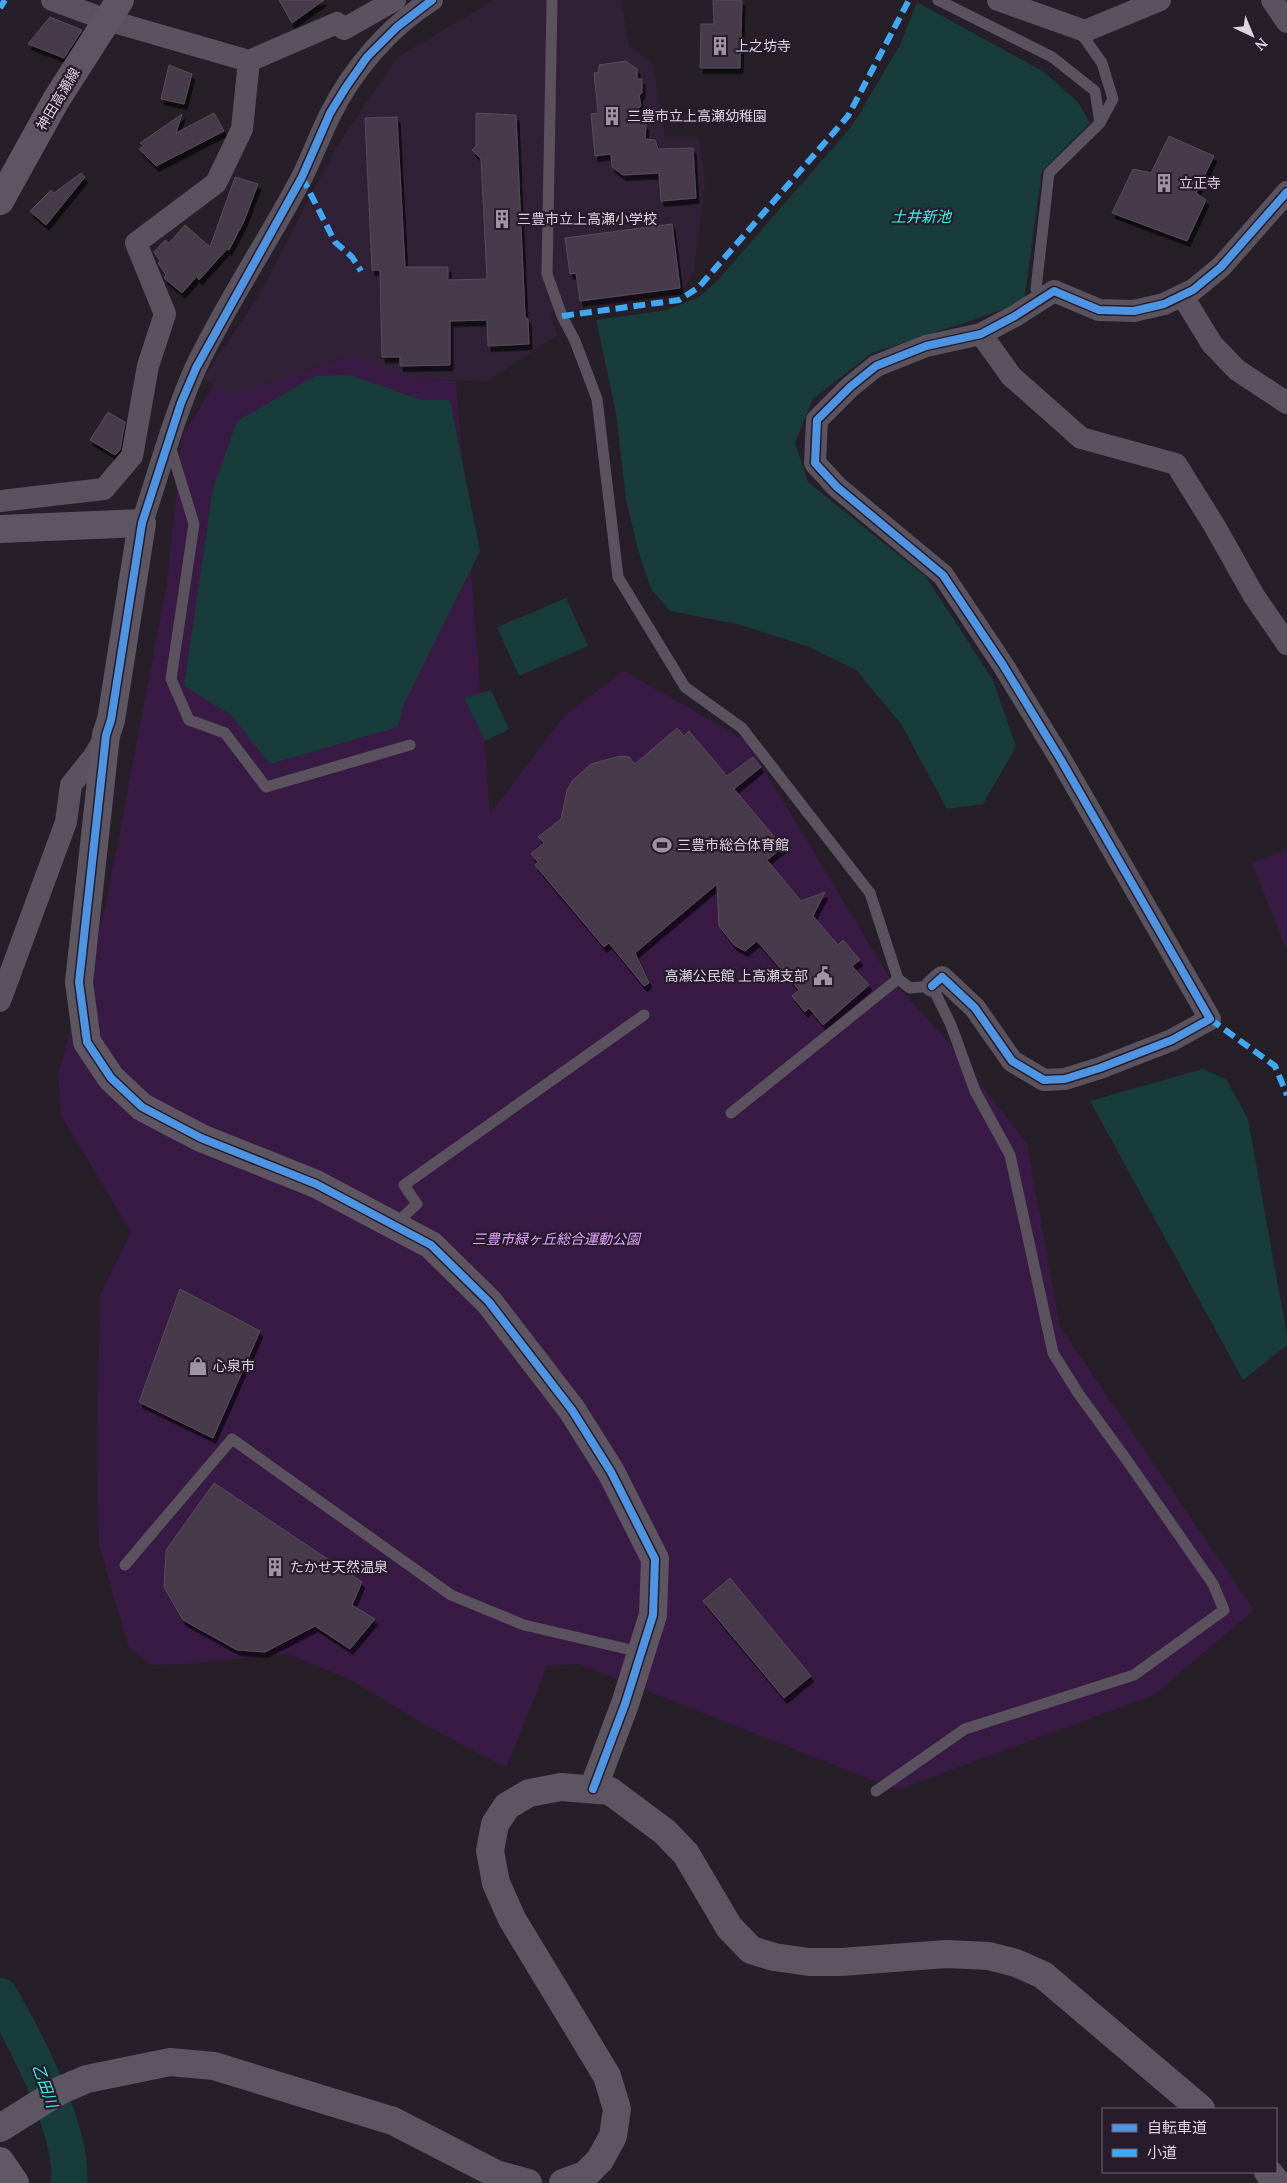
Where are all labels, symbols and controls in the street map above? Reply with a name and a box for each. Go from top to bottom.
north arrow [1227,10,1277,60]
text: N [1251,34,1272,55]
building icon: 上之坊寺 [709,35,731,57]
place label: 上之坊寺 [735,36,791,55]
street label: 神田高瀬線 [31,64,84,134]
building icon: 三豊市立上高瀬幼稚園 [601,105,623,127]
place label: 三豊市立上高瀬幼稚園 [627,106,767,125]
building icon: 立正寺 [1153,172,1175,194]
place label: 立正寺 [1179,173,1221,192]
water label: 土井新池 [891,206,953,226]
building icon: 三豊市立上高瀬小学校 [491,208,513,230]
place label: 三豊市立上高瀬小学校 [517,209,657,228]
sports icon: 三豊市総合体育館 [651,834,673,856]
place label: 三豊市総合体育館 [677,835,789,854]
public building icon: 高瀬公民館 上高瀬支部 [812,965,834,987]
place label: 高瀬公民館 上高瀬支部 [665,966,808,985]
park label: 三豊市緑ヶ丘総合運動公園 [472,1229,642,1248]
shop icon: 心泉市 [187,1355,209,1377]
place label: 心泉市 [213,1356,255,1375]
building icon: たかせ天然温泉 [264,1556,286,1578]
place label: たかせ天然温泉 [290,1557,388,1576]
water label: 乙田川 [29,2061,64,2112]
legend [1102,2108,1277,2173]
text: 自転車道 [1147,2117,1207,2137]
text: 小道 [1147,2142,1177,2162]

